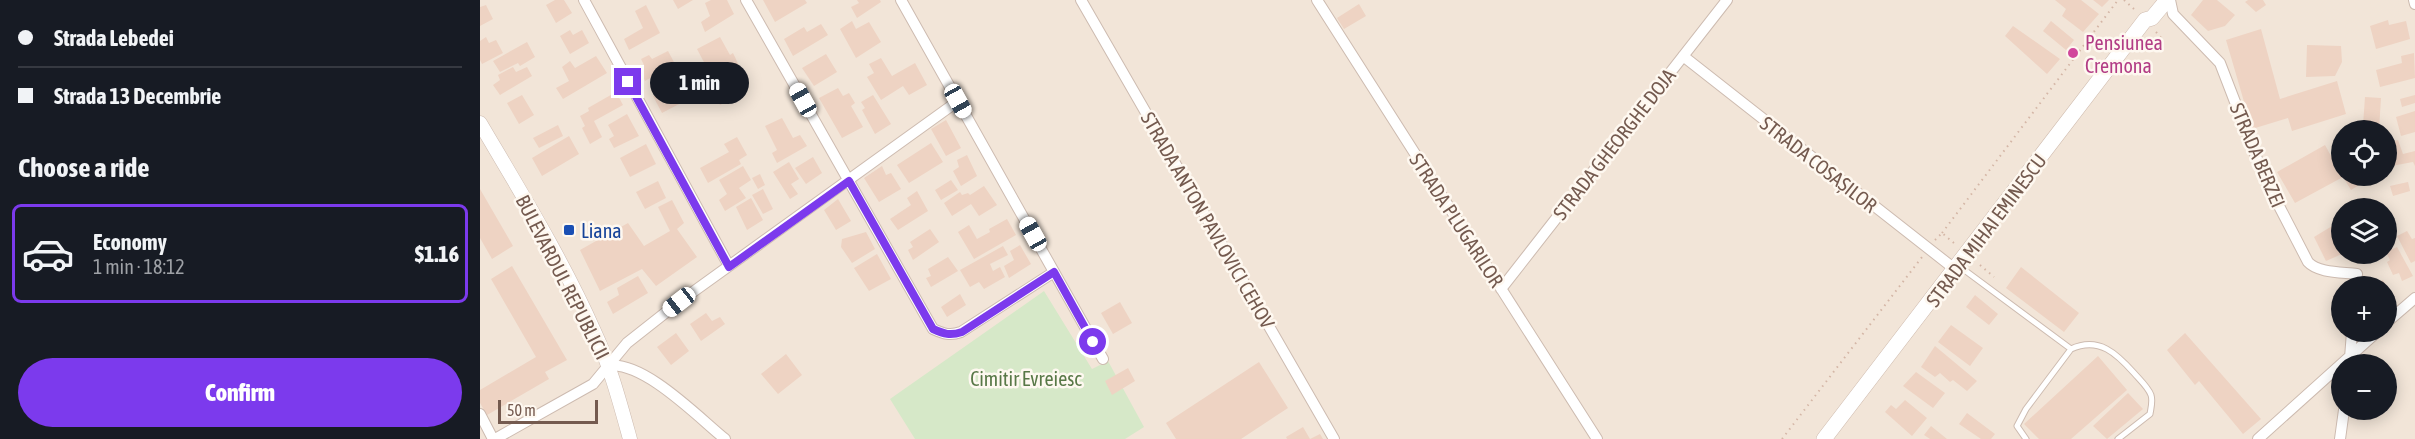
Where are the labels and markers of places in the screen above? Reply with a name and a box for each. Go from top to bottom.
place label: Pensiunea Cremona [2085,31,2163,77]
marker: Pensiunea Cremona [2066,46,2080,60]
place label: Liana [581,219,622,242]
marker: Liana [562,223,576,237]

